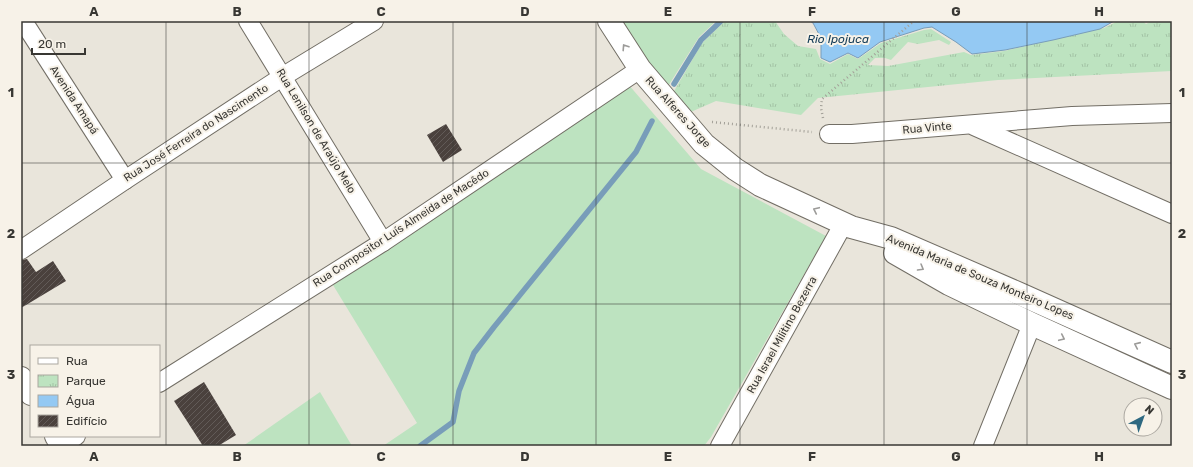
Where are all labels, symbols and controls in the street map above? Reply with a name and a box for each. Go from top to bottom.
text: A [89,4,99,19]
text: B [232,4,242,19]
text: C [376,4,386,19]
text: D [520,4,530,19]
text: E [664,4,672,19]
text: F [808,4,816,19]
text: G [951,4,961,19]
text: H [1094,4,1104,19]
scale bar [32,30,85,56]
water label: Rio Ipojuca [807,32,869,46]
text: 20 m [38,37,66,51]
one-way arrow [623,44,630,51]
street label: Avenida Amapá [47,63,101,137]
street label: Rua Lenilson de Araújo Melo [274,66,358,196]
street label: Rua Alferes Jorge [643,74,713,150]
street label: Rua José Ferreira do Nascimento [121,81,271,185]
text: 1 [8,85,14,100]
text: 1 [1179,85,1185,100]
street label: Rua Vinte [902,119,952,137]
street label: Rua Compositor Luís Almeida de Macêdo [311,166,491,290]
one-way arrow [812,207,820,215]
text: 2 [7,226,15,241]
text: 2 [1178,226,1186,241]
street label: Avenida Maria de Souza Monteiro Lopes [884,232,1076,323]
one-way arrow [917,263,924,270]
street label: Rua Israel Militino Bezerra [744,274,820,396]
one-way arrow [1058,333,1066,341]
one-way arrow [1133,342,1141,350]
legend [30,345,160,437]
text: Rua [66,354,88,368]
text: 3 [7,367,16,382]
text: 3 [1178,367,1187,382]
text: Parque [66,374,106,388]
text: Água [66,394,95,408]
north arrow [1123,397,1163,437]
text: N [1142,402,1157,417]
text: Edifício [66,414,107,428]
text: A [89,449,99,464]
text: B [232,449,242,464]
text: C [376,449,386,464]
text: D [520,449,530,464]
text: E [664,449,672,464]
text: F [808,449,816,464]
text: G [951,449,961,464]
text: H [1094,449,1104,464]

